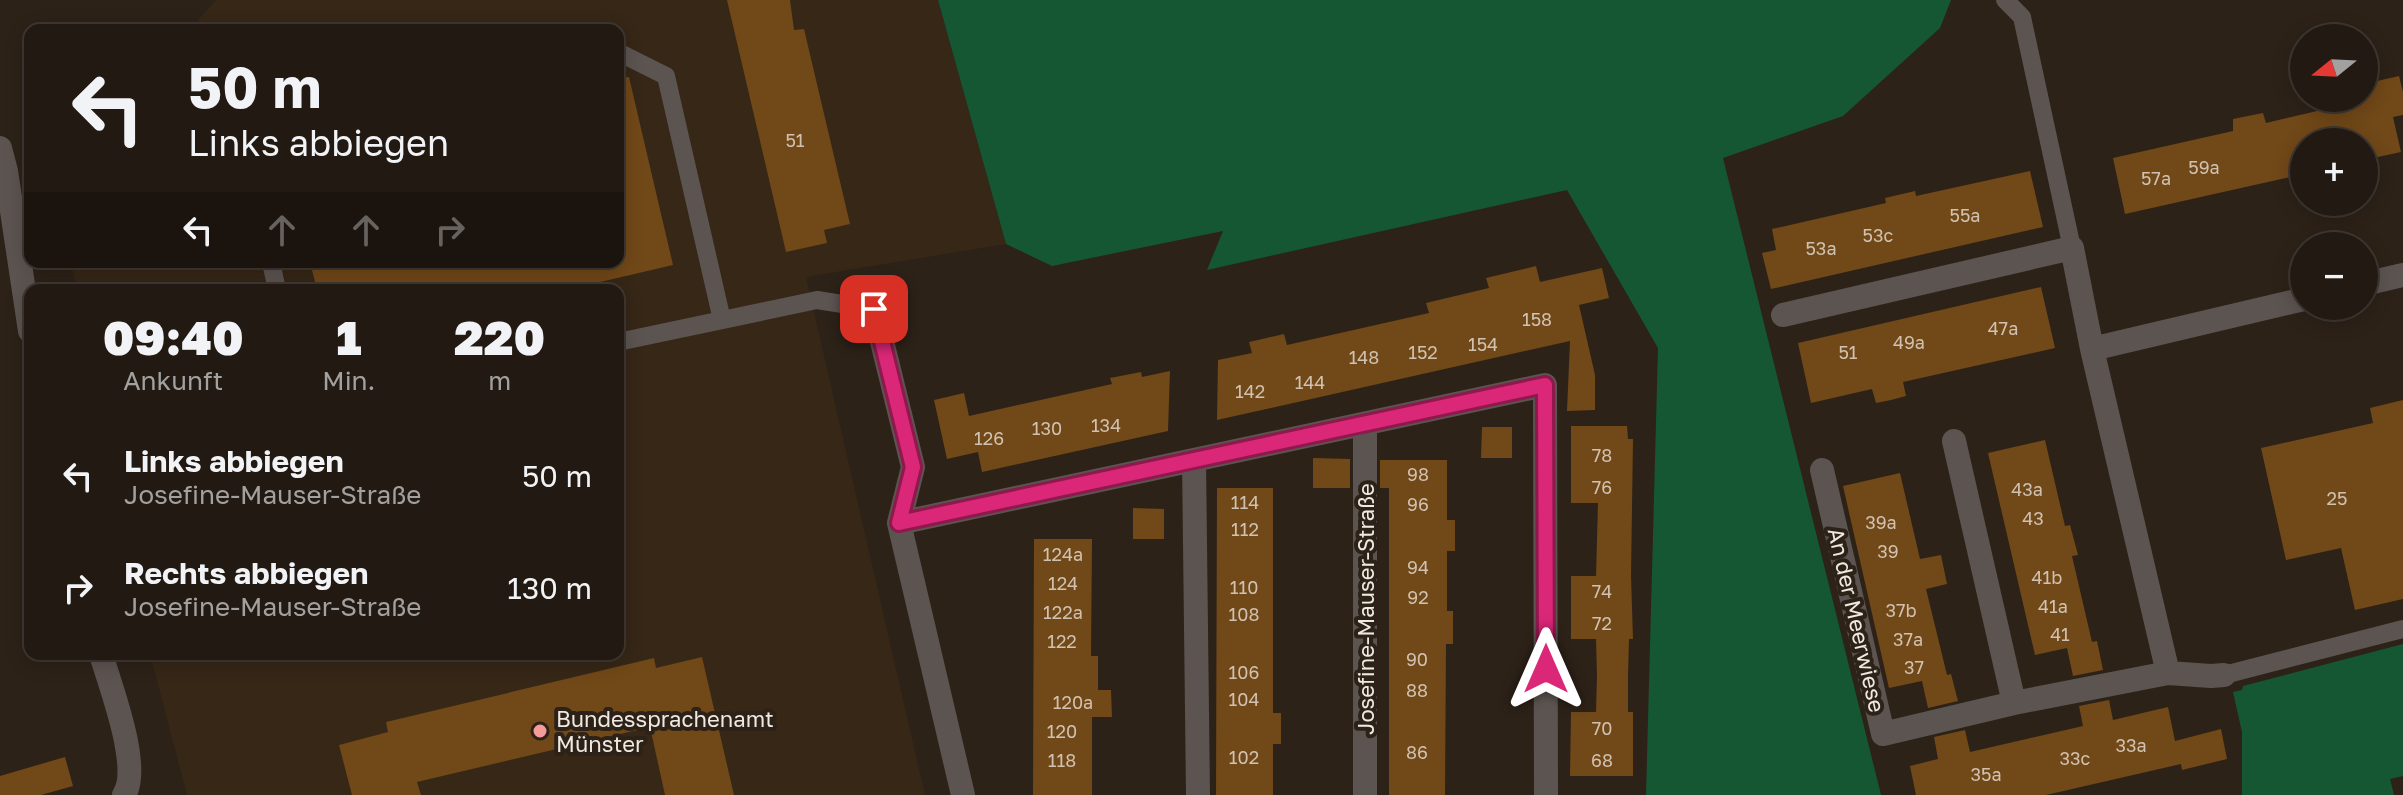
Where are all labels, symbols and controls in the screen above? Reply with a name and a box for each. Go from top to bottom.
north arrow [2290,24,2378,112]
map controls [2290,24,2378,320]
text: 50 m [188,53,322,120]
icon: left [56,56,160,160]
text: Links abbiegen [188,121,449,164]
button: + [2290,128,2378,216]
house number: 51 [785,129,805,151]
house number: 59a [2188,156,2220,178]
house number: 57a [2141,167,2171,189]
house number: 55a [1949,204,1981,226]
icon: left [176,208,220,252]
icon: ahead [260,208,304,252]
icon: ahead [344,208,388,252]
icon: right [428,208,472,252]
house number: 53c [1863,224,1894,246]
button: − [2290,232,2378,320]
house number: 53a [1805,237,1837,259]
pin [840,275,908,343]
icon: arrive [852,287,896,331]
text: 09:40 [103,308,244,366]
text: 1 [336,308,362,366]
text: 220 [454,308,545,366]
house number: 158 [1522,308,1552,330]
house number: 47a [1988,317,2018,339]
house number: 49a [1893,331,1925,353]
house number: 154 [1468,333,1498,355]
house number: 152 [1408,341,1438,363]
house number: 51 [1838,341,1858,363]
house number: 148 [1349,346,1379,368]
text: Ankunft [123,365,223,396]
text: Min. [322,365,375,396]
text: m [488,365,511,396]
house number: 144 [1295,371,1325,393]
house number: 142 [1235,380,1265,402]
house number: 134 [1091,414,1121,436]
house number: 130 [1032,417,1062,439]
house number: 126 [974,427,1004,449]
text: Links abbiegen [124,443,344,479]
house number: 78 [1592,444,1612,466]
icon: left [56,454,100,498]
text: 50 m [522,458,592,494]
house number: 98 [1407,463,1429,485]
house number: 76 [1592,476,1612,498]
house number: 43a [2011,478,2043,500]
text: Josefine-Mauser-Straße [124,479,421,510]
street label: Josefine-Mauser-Straße [1352,483,1379,735]
house number: 25 [2327,487,2347,509]
house number: 114 [1231,491,1259,513]
house number: 96 [1407,493,1429,515]
house number: 43 [2022,507,2044,529]
house number: 39a [1865,511,1897,533]
house number: 112 [1231,518,1259,540]
street label: An der Meerwiese [1823,525,1891,715]
house number: 39 [1877,540,1899,562]
house number: 124a [1043,543,1083,565]
text: Rechts abbiegen [124,555,368,591]
house number: 94 [1407,556,1429,578]
icon: right [56,566,100,610]
house number: 41b [2032,566,2062,588]
text: 130 m [507,570,592,606]
house number: 124 [1048,572,1078,594]
house number: 110 [1230,576,1258,598]
house number: 74 [1592,580,1612,602]
house number: 92 [1407,586,1429,608]
text: Josefine-Mauser-Straße [124,591,421,622]
house number: 41a [2038,595,2068,617]
house number: 37b [1885,599,1917,621]
house number: 122a [1043,601,1083,623]
house number: 108 [1229,603,1259,625]
house number: 72 [1592,612,1612,634]
house number: 41 [2050,623,2070,645]
position arrow [1504,627,1588,711]
house number: 37a [1893,628,1923,650]
house number: 122 [1047,630,1077,652]
house number: 90 [1406,648,1428,670]
house number: 37 [1904,656,1924,678]
house number: 106 [1229,661,1259,683]
house number: 88 [1406,679,1428,701]
house number: 104 [1229,688,1259,710]
house number: 120a [1053,691,1093,713]
place label: Bundessprachenamt Münster [556,705,774,757]
house number: 70 [1592,717,1612,739]
house number: 120 [1047,720,1077,742]
marker: Bundessprachenamt Münster [531,722,549,740]
house number: 33a [2115,734,2147,756]
house number: 86 [1406,741,1428,763]
house number: 102 [1229,746,1259,768]
house number: 33c [2060,747,2091,769]
house number: 118 [1048,749,1076,771]
house number: 68 [1591,749,1613,771]
house number: 35a [1970,763,2002,785]

